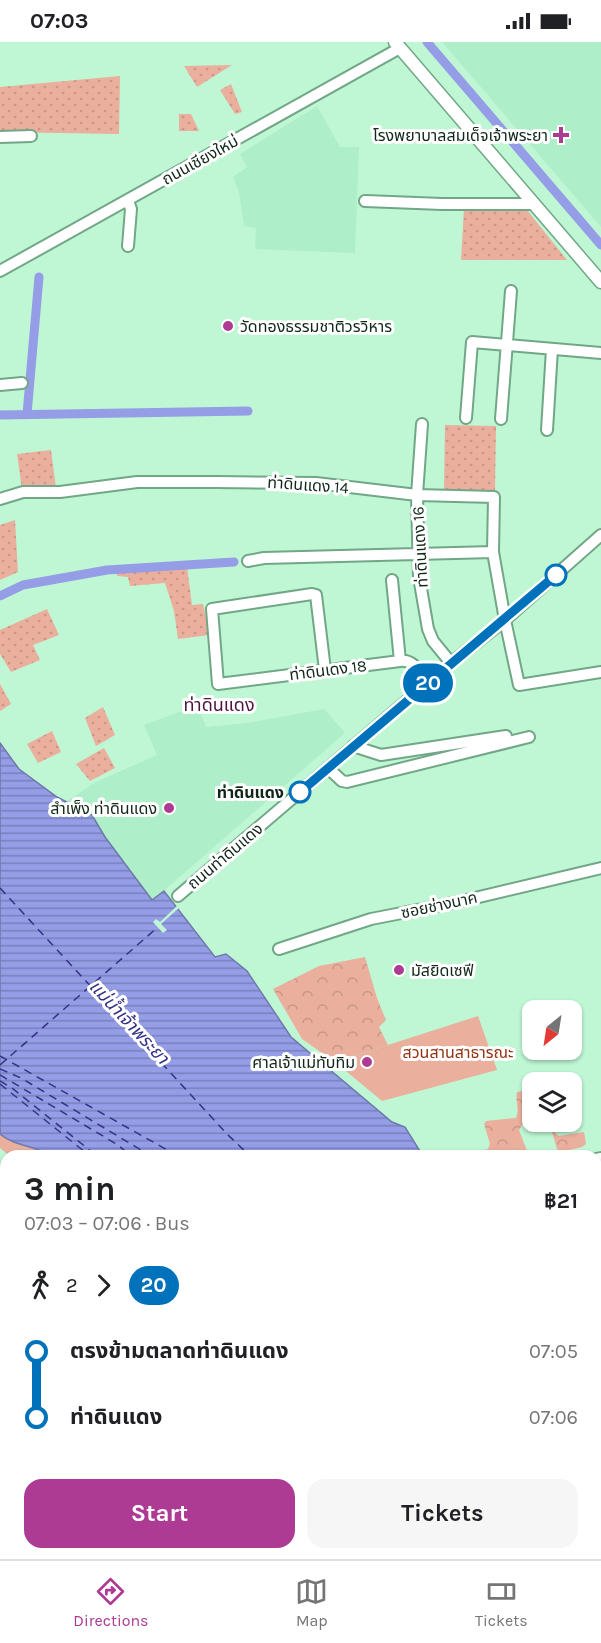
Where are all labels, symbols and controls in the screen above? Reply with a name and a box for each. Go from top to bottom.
text: 07:03 [30,8,88,34]
place label: โรงพยาบาลสมเด็จเจ้าพระยา [373,126,548,145]
marker: โรงพยาบาลสมเด็จเจ้าพระยา [552,126,570,144]
street label: ถนนเชียงใหม่ [158,131,242,189]
place label: วัดทองธรรมชาติวรวิหาร [240,317,392,336]
marker: วัดทองธรรมชาติวรวิหาร [221,319,235,333]
street label: ท่าดินแดง 14 [267,473,349,497]
street label: ท่าดินแดง 16 [408,506,432,588]
unlabelled marker [545,564,567,586]
street label: ท่าดินเดง 18 [288,656,368,684]
line badge: 20 [401,664,455,702]
text: 20 [415,671,441,695]
district label: ท่าดินแดง [183,694,255,716]
marker: ท่าดินแดง [289,781,311,803]
place label: ท่าดินแดง [217,783,284,802]
place label: สำเพ็ง ท่าดินแดง [50,799,157,818]
marker: สำเพ็ง ท่าดินแดง [162,801,176,815]
street label: ถนนท่าดินแดง [183,819,267,893]
street label: ซอยช่างนาค [399,888,479,922]
place label: มัสยิดเซฟี [411,961,474,980]
marker: มัสยิดเซฟี [392,963,406,977]
water label: แม่น้ำเจ้าพระยา [85,974,175,1069]
north arrow [522,1000,582,1060]
map controls [522,1000,582,1132]
park label: สวนสานสาธารณะ [403,1043,513,1062]
place label: ศาลเจ้าแม่ทับทิม [252,1053,355,1072]
marker: ศาลเจ้าแม่ทับทิม [360,1055,374,1069]
button: layers [522,1072,582,1132]
text: 3 min [24,1170,116,1208]
text: ฿21 [544,1188,578,1214]
text: 07:03 – 07:06 · Bus [24,1212,190,1235]
icon: walk [24,1269,57,1302]
icon: forward [87,1269,120,1302]
text: 20 [141,1273,167,1297]
text: 2 [66,1274,78,1297]
text: ตรงข้ามตลาดท่าดินแดง [70,1338,289,1364]
text: 07:05 [529,1340,578,1363]
text: ท่าดินแดง [70,1404,162,1430]
text: 07:06 [529,1406,578,1429]
button: Start [24,1479,295,1548]
button: Tickets [307,1479,578,1548]
tab: Directions [73,1575,149,1630]
tab: Map [295,1575,328,1630]
tab: Tickets [475,1575,528,1630]

